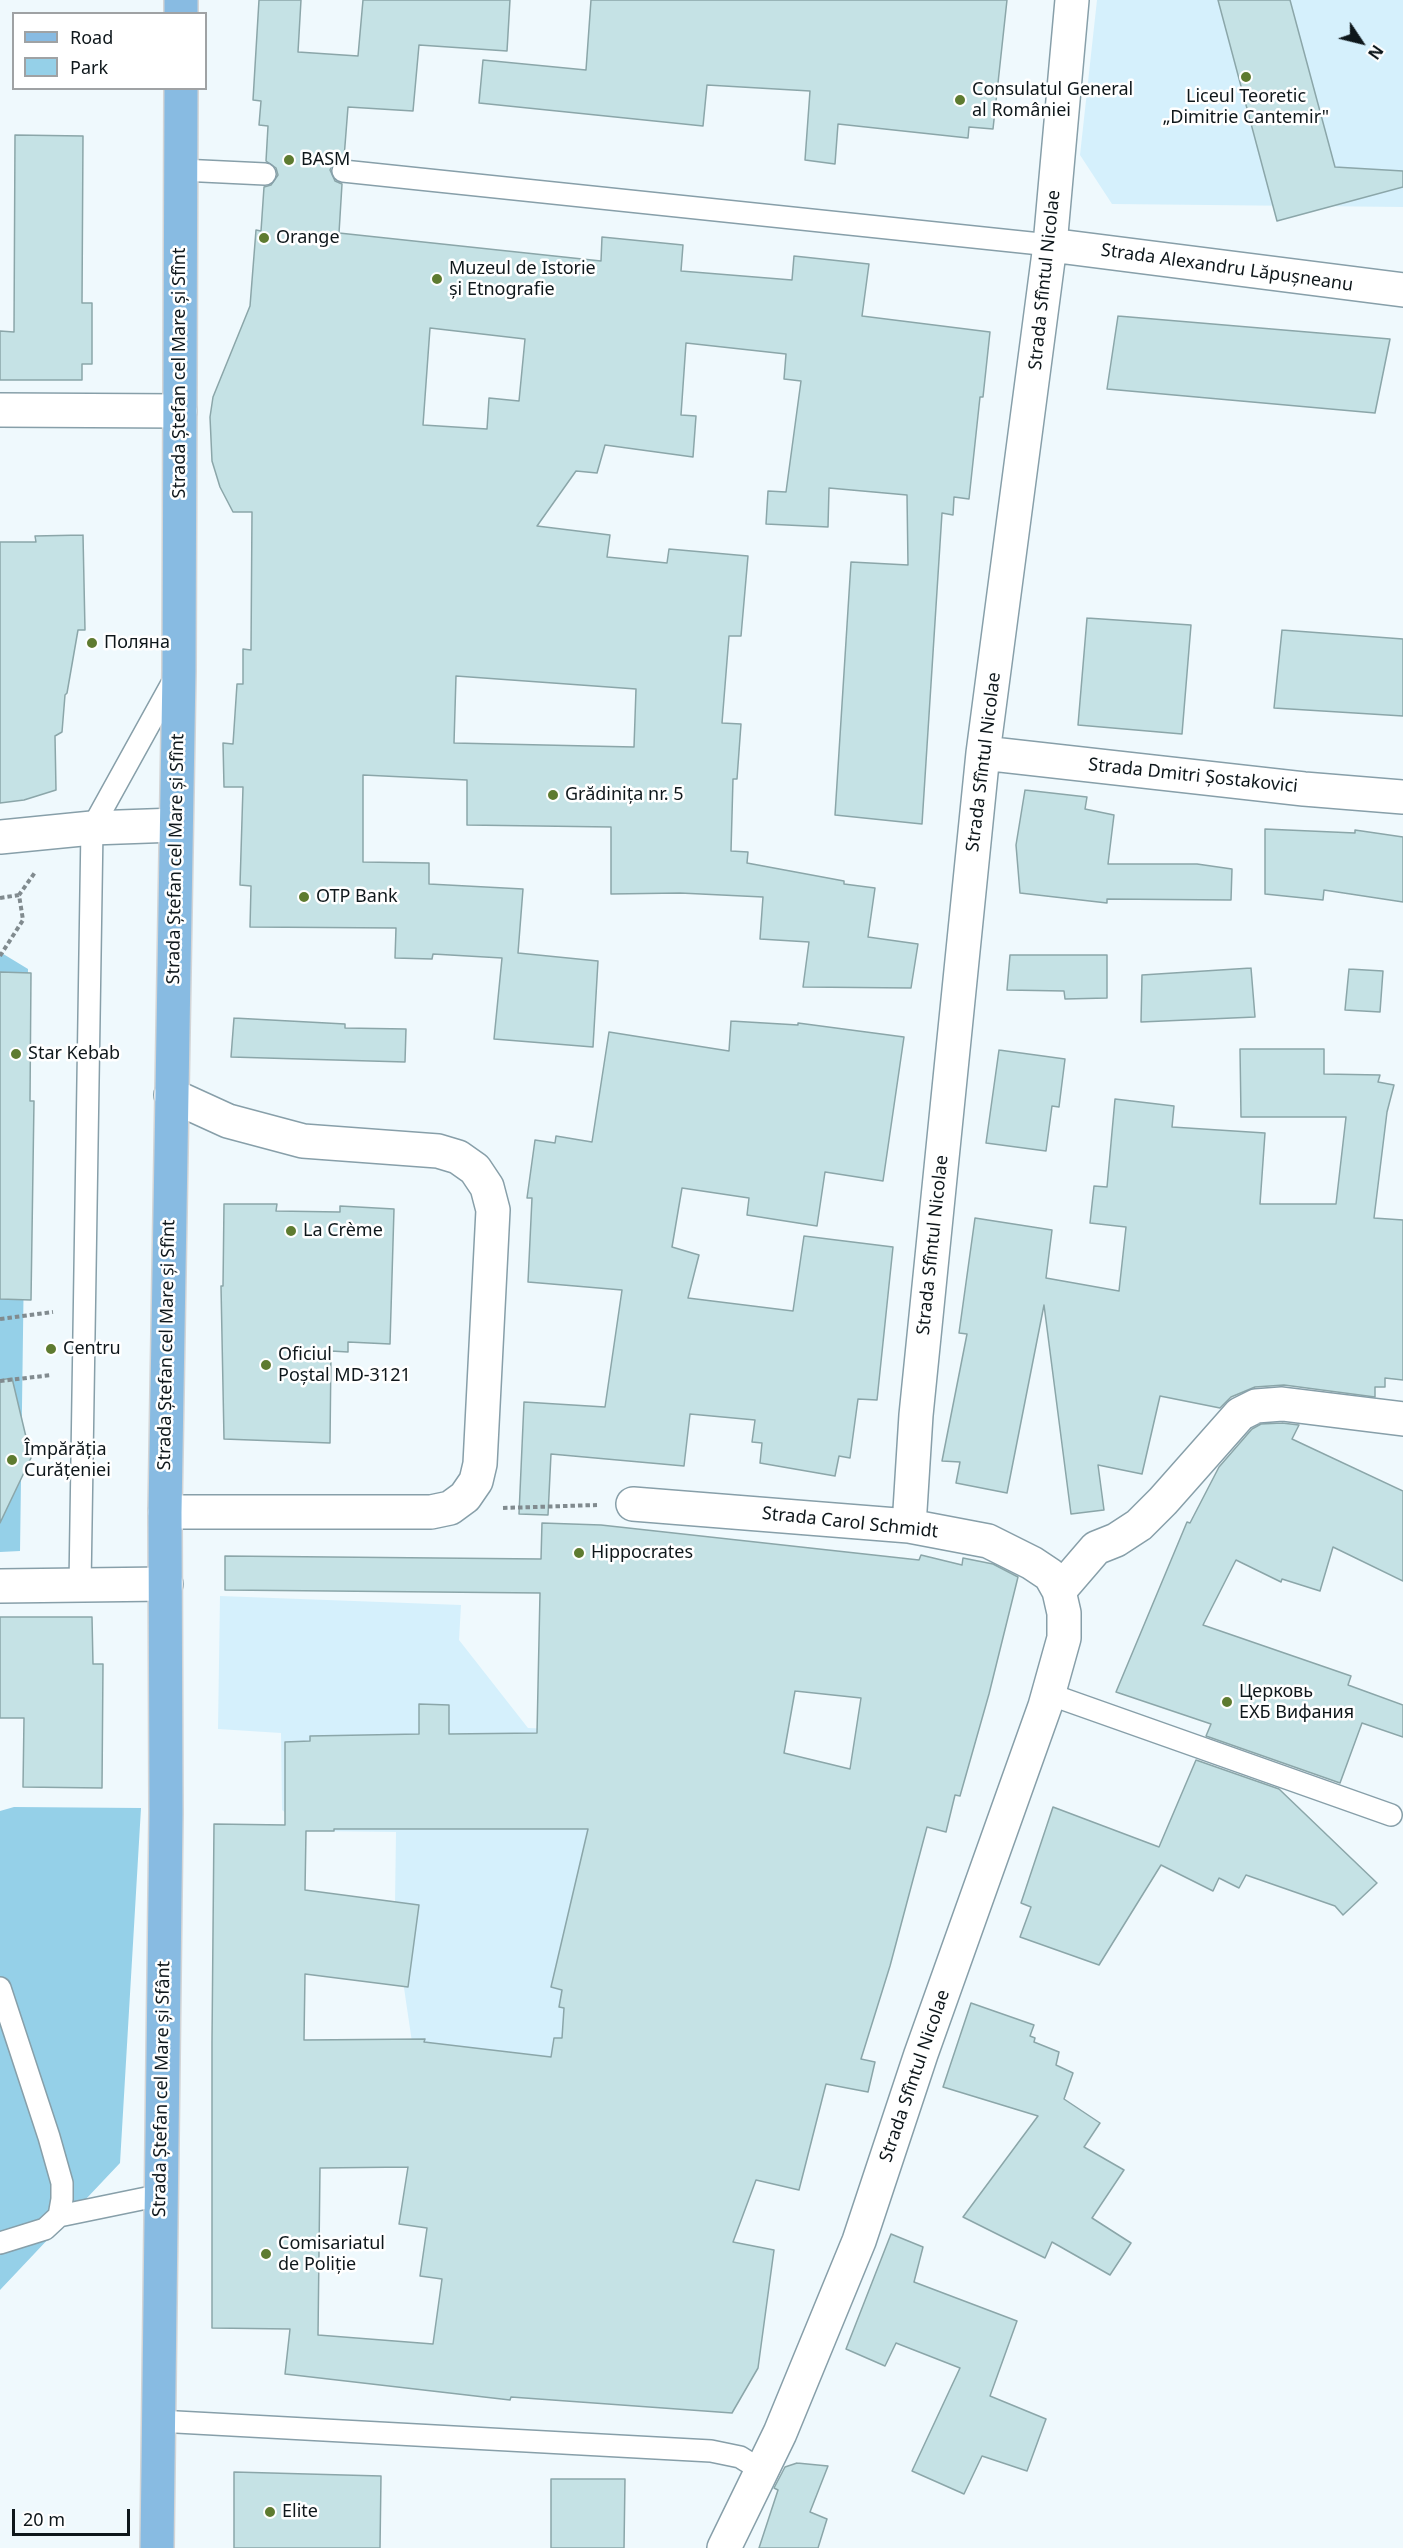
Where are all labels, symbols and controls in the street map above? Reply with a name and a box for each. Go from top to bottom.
legend [12,12,207,90]
north arrow [1331,12,1391,72]
text: Road [70,25,113,49]
text: N [1363,41,1388,64]
text: Park [70,55,108,79]
marker: Liceul Teoretic „Dimitrie Cantemir" [1239,70,1253,84]
place label: Consulatul General al României [972,79,1133,122]
place label: Liceul Teoretic „Dimitrie Cantemir" [1163,86,1329,128]
marker: Consulatul General al României [953,93,967,107]
place label: BASM [301,149,350,171]
marker: BASM [282,153,296,167]
street label: Strada Sfîntul Nicolae [1025,189,1065,371]
place label: Orange [276,227,340,249]
marker: Orange [257,231,271,245]
street label: Strada Alexandru Lăpușneanu [1100,240,1354,296]
street label: Strada Ștefan cel Mare și Sfînt [169,248,191,498]
place label: Muzeul de Istorie și Etnografie [449,258,596,300]
marker: Muzeul de Istorie și Etnografie [430,272,444,286]
place label: Поляна [104,632,170,654]
marker: Поляна [85,636,99,650]
street label: Strada Sfîntul Nicolae [962,671,1006,853]
street label: Strada Ștefan cel Mare și Sfînt [163,733,189,985]
street label: Strada Dmitri Șostakovici [1087,754,1299,798]
place label: Grădinița nr. 5 [565,784,684,806]
marker: Grădinița nr. 5 [546,788,560,802]
place label: OTP Bank [316,886,398,908]
marker: OTP Bank [297,890,311,904]
place label: Star Kebab [28,1043,120,1065]
marker: Star Kebab [9,1047,23,1061]
street label: Strada Sfîntul Nicolae [913,1154,953,1336]
street label: Strada Ștefan cel Mare și Sfînt [154,1219,180,1471]
place label: La Crème [303,1220,383,1242]
marker: La Crème [284,1224,298,1238]
place label: Centru [63,1338,121,1360]
marker: Centru [44,1342,58,1356]
place label: Oficiul Poștal MD-3121 [278,1344,411,1386]
marker: Oficiul Poștal MD-3121 [259,1358,273,1372]
place label: Împărăția Curățeniei [24,1439,111,1482]
marker: Împărăția Curățeniei [5,1453,19,1467]
street label: Strada Carol Schmidt [761,1503,939,1543]
place label: Hippocrates [591,1542,693,1564]
marker: Hippocrates [572,1546,586,1560]
place label: Церковь ЕХБ Вифания [1239,1681,1354,1724]
marker: Церковь ЕХБ Вифания [1220,1695,1234,1709]
street label: Strada Ștefan cel Mare și Sfânt [149,1961,175,2217]
street label: Strada Sfîntul Nicolae [875,1987,955,2165]
place label: Comisariatul de Poliție [278,2233,385,2276]
marker: Comisariatul de Poliție [259,2247,273,2261]
scale bar [15,2497,134,2535]
place label: Elite [282,2501,318,2523]
marker: Elite [263,2505,277,2519]
text: 20 m [23,2507,65,2531]

